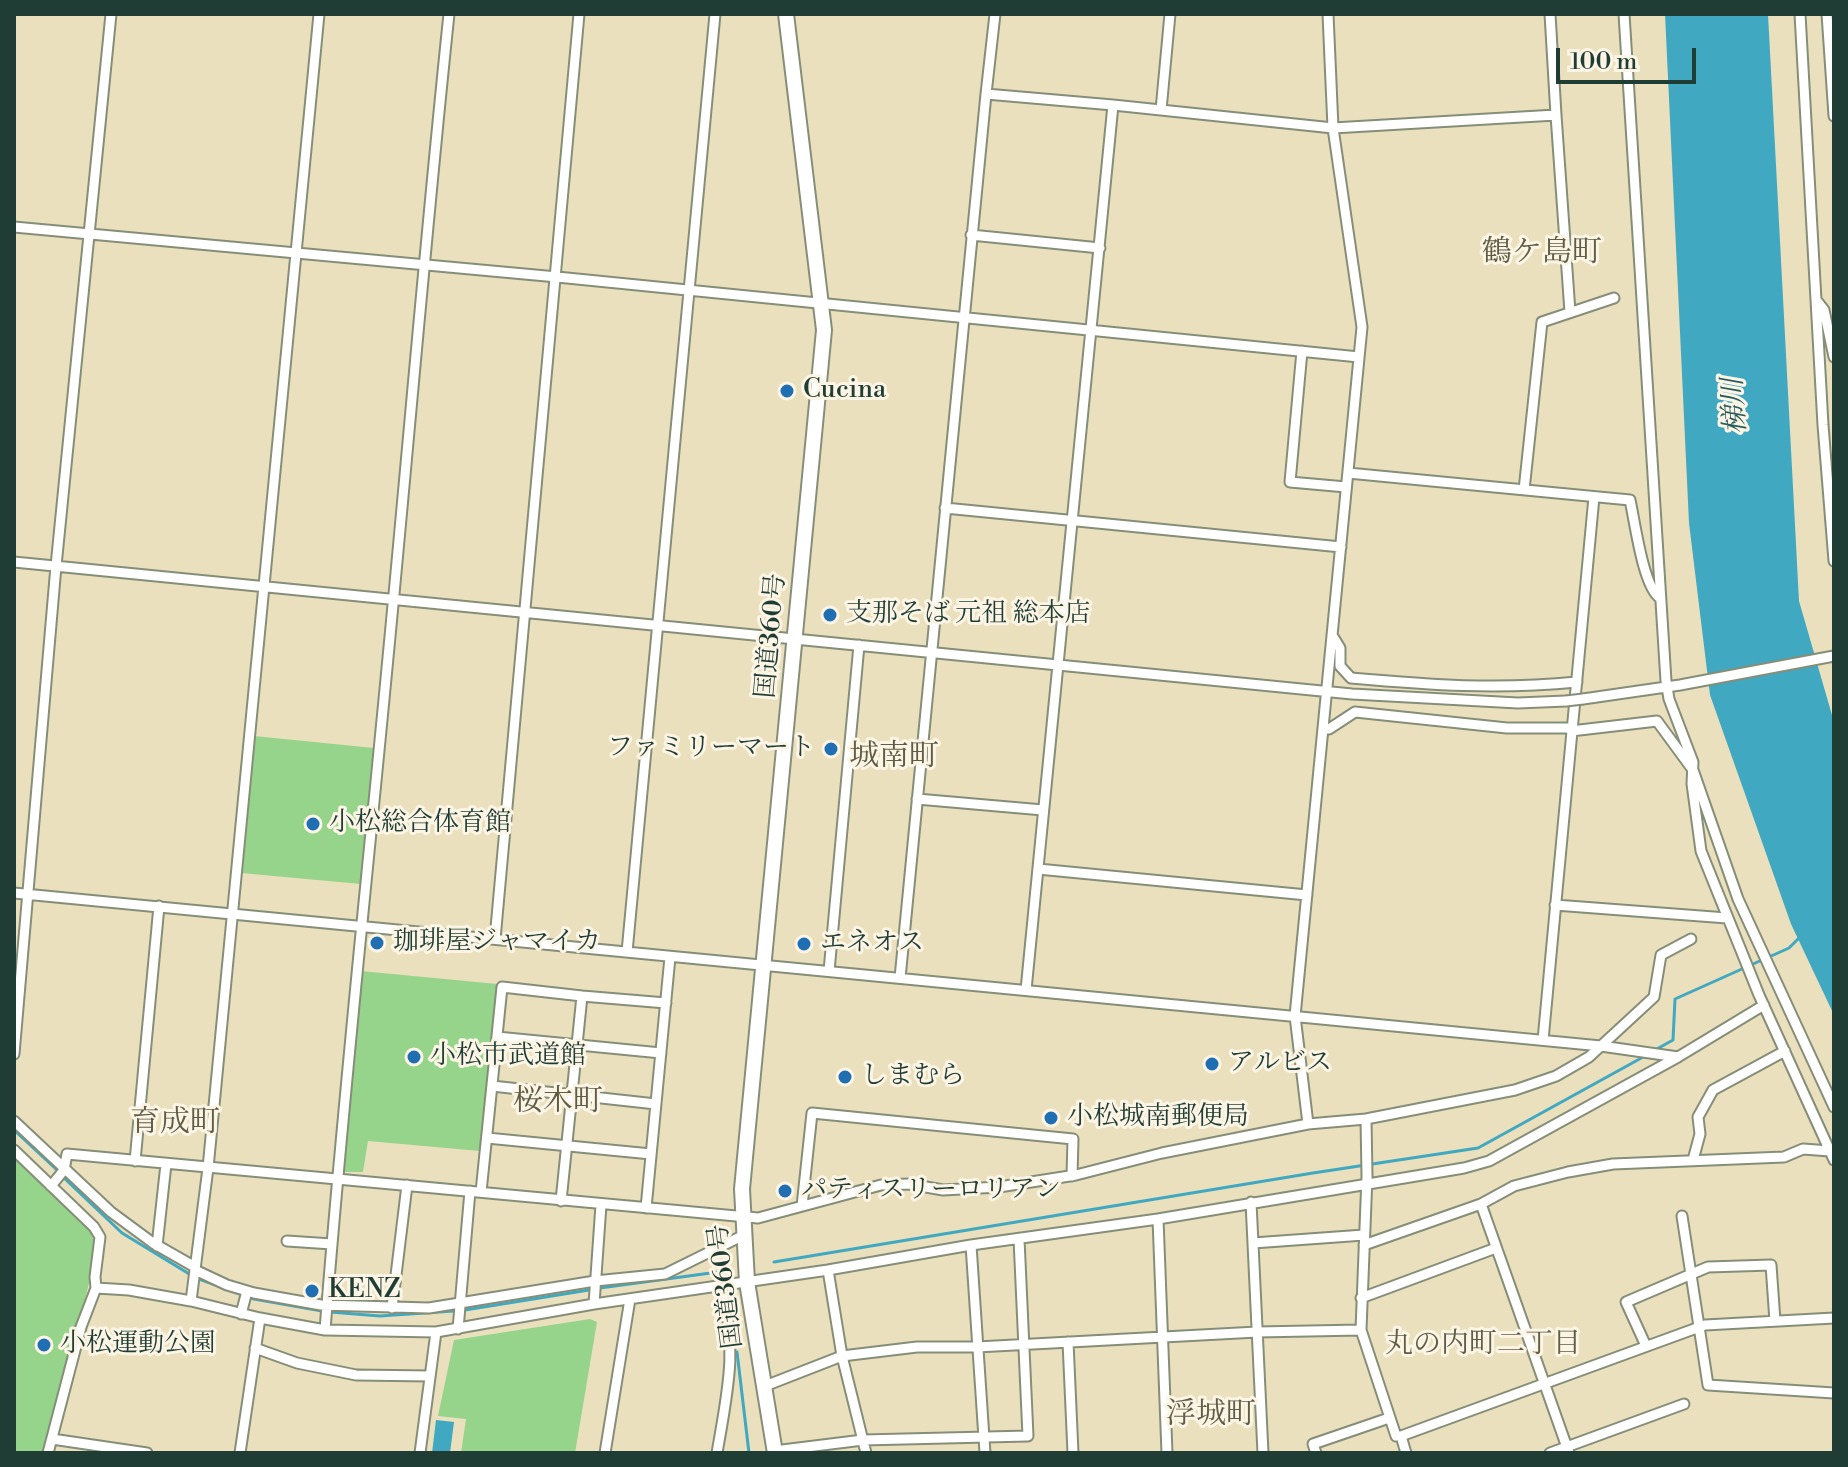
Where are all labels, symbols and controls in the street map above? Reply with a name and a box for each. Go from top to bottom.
scale bar [1560,32,1700,82]
text: 100 m [1570,47,1637,77]
district label: 鶴ケ島町 [1482,236,1602,272]
place label: Cucina [803,375,886,407]
water label: 梯川 [1717,377,1755,435]
marker: Cucina [778,382,796,400]
street label: 国道360号 [751,572,793,700]
place label: 支那そば 元祖 総本店 [846,599,1091,631]
marker: 支那そば 元祖 総本店 [821,606,839,624]
place label: ファミリーマート [607,733,815,765]
marker: ファミリーマート [822,740,840,758]
district label: 城南町 [849,740,939,776]
place label: 小松総合体育館 [329,808,511,840]
marker: 小松総合体育館 [304,815,322,833]
place label: 珈琲屋ジャマイカ [393,927,601,959]
place label: エネオス [820,928,924,960]
marker: 珈琲屋ジャマイカ [368,934,386,952]
marker: エネオス [795,935,813,953]
place label: 小松市武道館 [430,1041,586,1073]
marker: 小松市武道館 [405,1048,423,1066]
place label: アルビス [1228,1048,1332,1080]
marker: アルビス [1203,1055,1221,1073]
place label: しまむら [861,1061,965,1093]
marker: しまむら [836,1068,854,1086]
district label: 桜木町 [513,1085,603,1121]
place label: 小松城南郵便局 [1067,1102,1249,1134]
district label: 育成町 [130,1106,220,1142]
marker: 小松城南郵便局 [1042,1109,1060,1127]
place label: パティスリーロリアン [801,1175,1061,1207]
marker: パティスリーロリアン [776,1182,794,1200]
street label: 国道360号 [704,1222,750,1350]
place label: KENZ [328,1275,401,1307]
marker: KENZ [303,1282,321,1300]
district label: 丸の内町二丁目 [1385,1328,1581,1362]
place label: 小松運動公園 [60,1329,216,1361]
marker: 小松運動公園 [35,1336,53,1354]
district label: 浮城町 [1166,1398,1256,1434]

